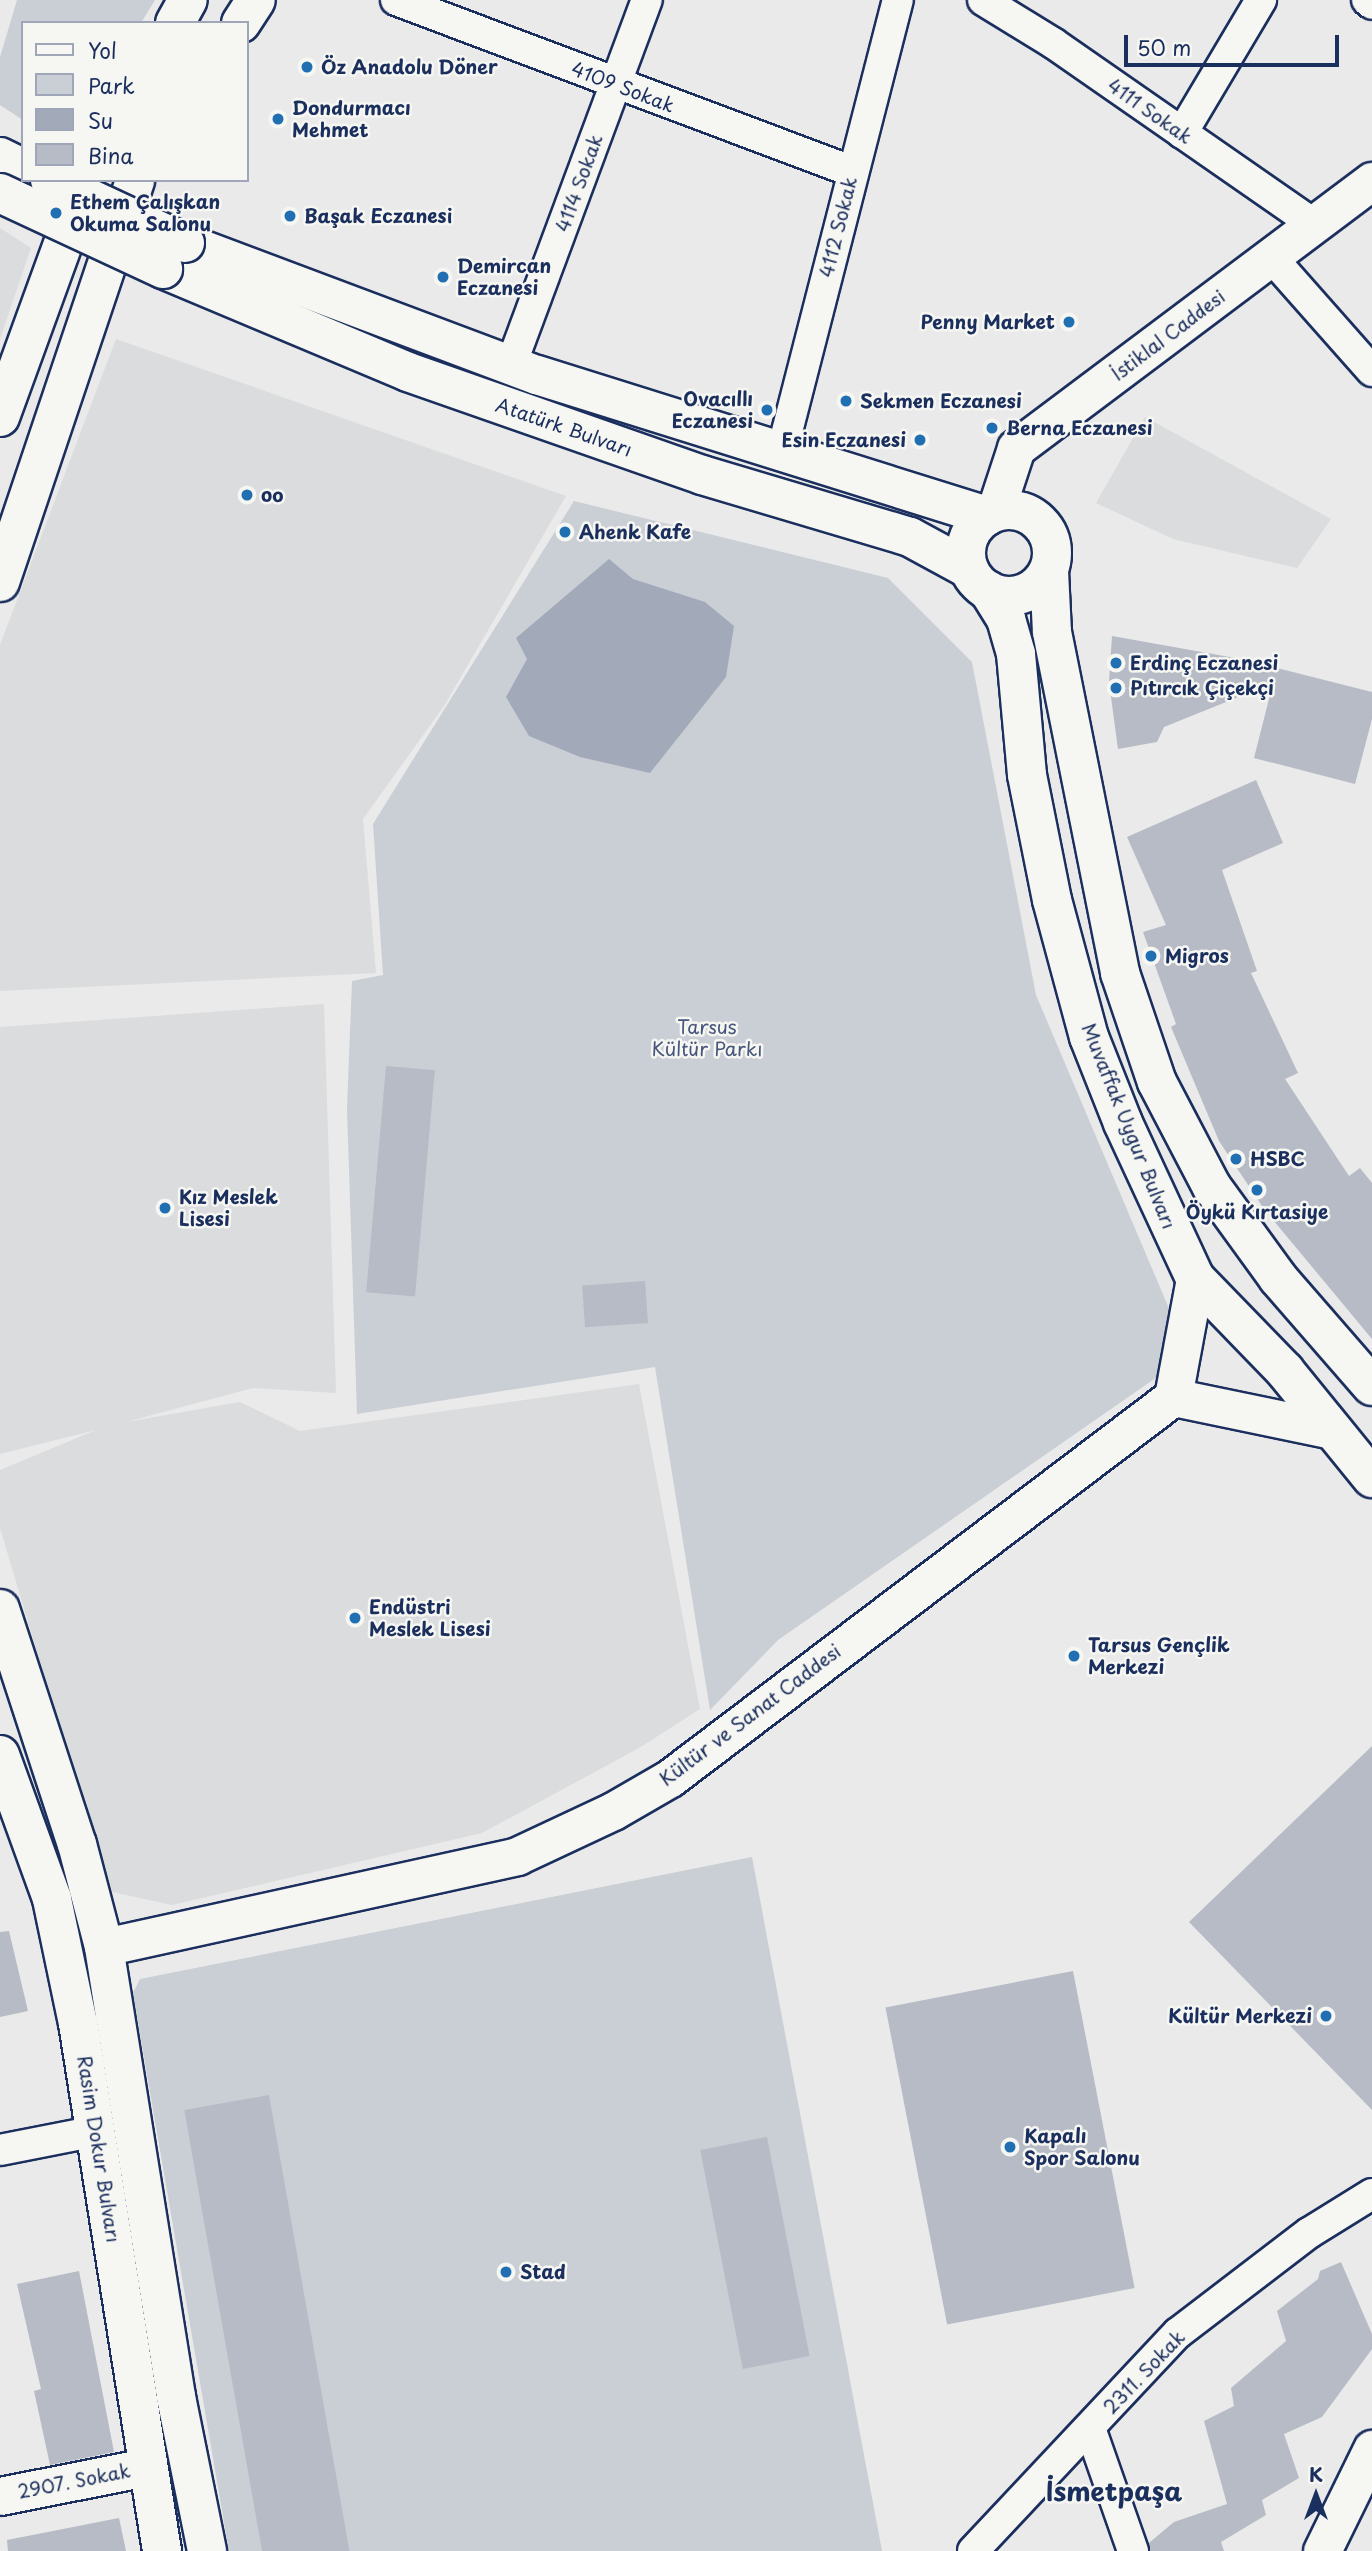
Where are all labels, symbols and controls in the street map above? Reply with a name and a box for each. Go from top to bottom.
legend [21,21,248,182]
scale bar [1127,21,1342,65]
text: 50 m [1137,31,1191,63]
text: Yol [88,34,117,66]
place label: Öz Anadolu Döner [321,56,499,78]
street label: 4109 Sokak [568,57,678,117]
marker: Öz Anadolu Döner [299,59,315,75]
text: Park [88,69,135,101]
street label: 4111 Sokak [1103,73,1197,149]
place label: Dondurmacı Mehmet [292,97,411,141]
text: Su [88,104,113,136]
marker: Dondurmacı Mehmet [270,111,286,127]
street label: 4114 Sokak [550,130,608,236]
text: Bina [88,139,133,171]
street label: 4112 Sokak [814,173,862,281]
place label: Ethem Çalışkan Okuma Salonu [70,191,221,235]
marker: Ethem Çalışkan Okuma Salonu [48,205,64,221]
place label: Başak Eczanesi [304,205,453,227]
marker: Başak Eczanesi [282,208,298,224]
place label: Demircan Eczanesi [457,255,551,299]
marker: Demircan Eczanesi [435,269,451,285]
street label: İstiklal Caddesi [1106,284,1230,386]
place label: Penny Market [920,311,1055,333]
marker: Penny Market [1061,314,1077,330]
place label: Ovacıllı Eczanesi [672,388,753,432]
place label: Sekmen Eczanesi [860,390,1023,412]
street label: Atatürk Bulvarı [492,393,636,461]
marker: Sekmen Eczanesi [838,393,854,409]
marker: Ovacıllı Eczanesi [759,402,775,418]
place label: Berna Eczanesi [1006,417,1153,439]
marker: Berna Eczanesi [984,420,1000,436]
place label: Esin Eczanesi [781,429,906,451]
marker: Esin Eczanesi [912,432,928,448]
place label: oo [261,484,284,506]
marker: oo [239,487,255,503]
place label: Ahenk Kafe [579,521,692,543]
marker: Ahenk Kafe [557,524,573,540]
place label: Erdinç Eczanesi [1130,652,1279,674]
marker: Erdinç Eczanesi [1108,655,1124,671]
place label: Pıtırcık Çiçekçi [1130,677,1276,699]
marker: Pıtırcık Çiçekçi [1108,680,1124,696]
place label: Migros [1165,945,1229,967]
marker: Migros [1143,948,1159,964]
park label: Tarsus Kültür Parkı [651,1016,763,1060]
street label: Muvaffak Uygur Bulvarı [1077,1019,1181,1233]
place label: HSBC [1250,1148,1305,1170]
marker: HSBC [1228,1151,1244,1167]
marker: Öykü Kırtasiye [1249,1182,1265,1198]
place label: Kız Meslek Lisesi [179,1186,280,1230]
marker: Kız Meslek Lisesi [157,1200,173,1216]
place label: Öykü Kırtasiye [1185,1201,1329,1223]
place label: Endüstri Meslek Lisesi [369,1596,492,1640]
marker: Endüstri Meslek Lisesi [347,1610,363,1626]
place label: Tarsus Gençlik Merkezi [1088,1634,1229,1678]
street label: Kültür ve Sanat Caddesi [655,1639,845,1791]
marker: Tarsus Gençlik Merkezi [1066,1648,1082,1664]
place label: Kültür Merkezi [1168,2005,1312,2027]
marker: Kültür Merkezi [1318,2008,1334,2024]
street label: Rasim Dokur Bulvarı [73,2054,125,2244]
place label: Kapalı Spor Salonu [1024,2125,1140,2169]
marker: Kapalı Spor Salonu [1002,2139,1018,2155]
place label: Stad [520,2261,566,2283]
marker: Stad [498,2264,514,2280]
street label: 2311. Sokak [1098,2325,1190,2419]
street label: 2907. Sokak [16,2459,132,2503]
north arrow [1281,2460,1351,2530]
text: K [1309,2460,1323,2488]
district label: İsmetpaşa [1046,2475,1182,2507]

